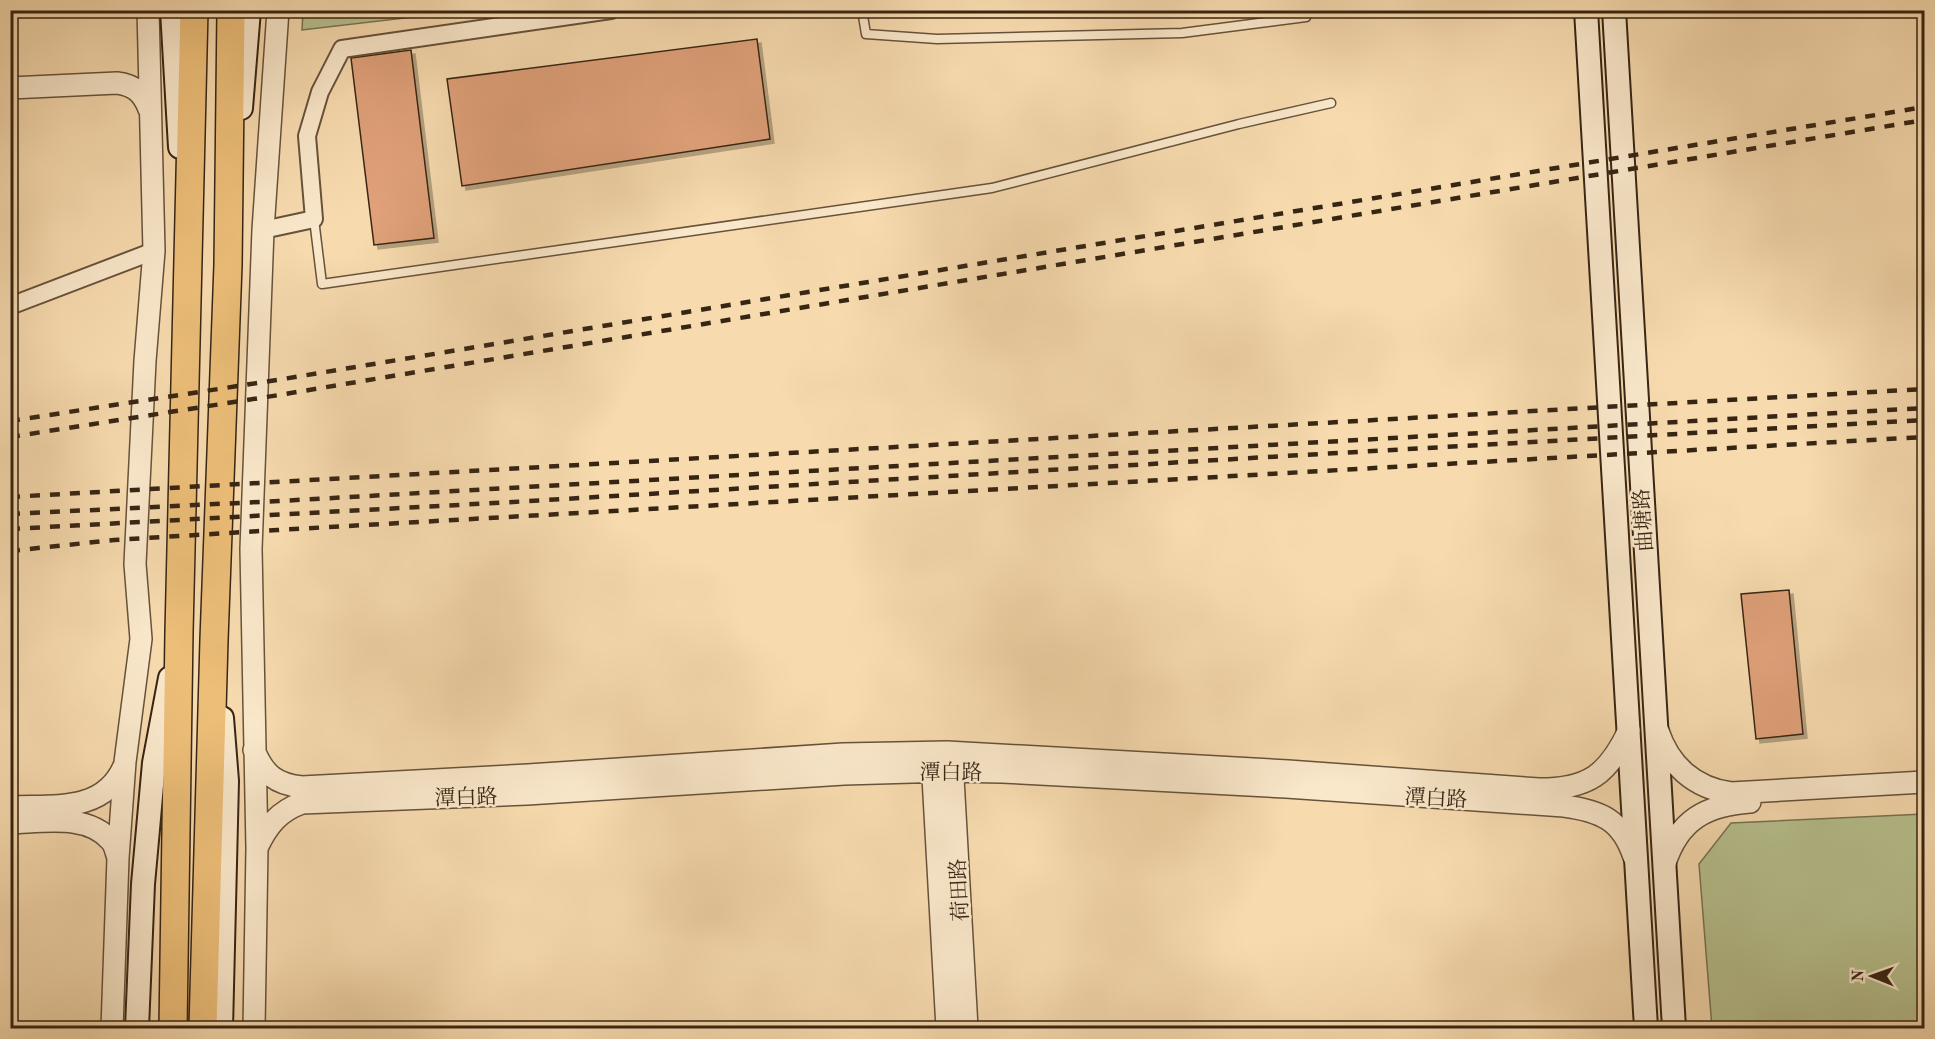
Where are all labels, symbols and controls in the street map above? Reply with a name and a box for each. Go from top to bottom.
street label: 曲塘路 [1630,488,1657,552]
street label: 潭白路 [920,761,983,784]
street label: 潭白路 [434,785,498,810]
street label: 潭白路 [1404,785,1468,812]
street label: 荷田路 [946,858,973,922]
north arrow [1842,946,1902,1006]
text: N [1851,969,1867,982]

